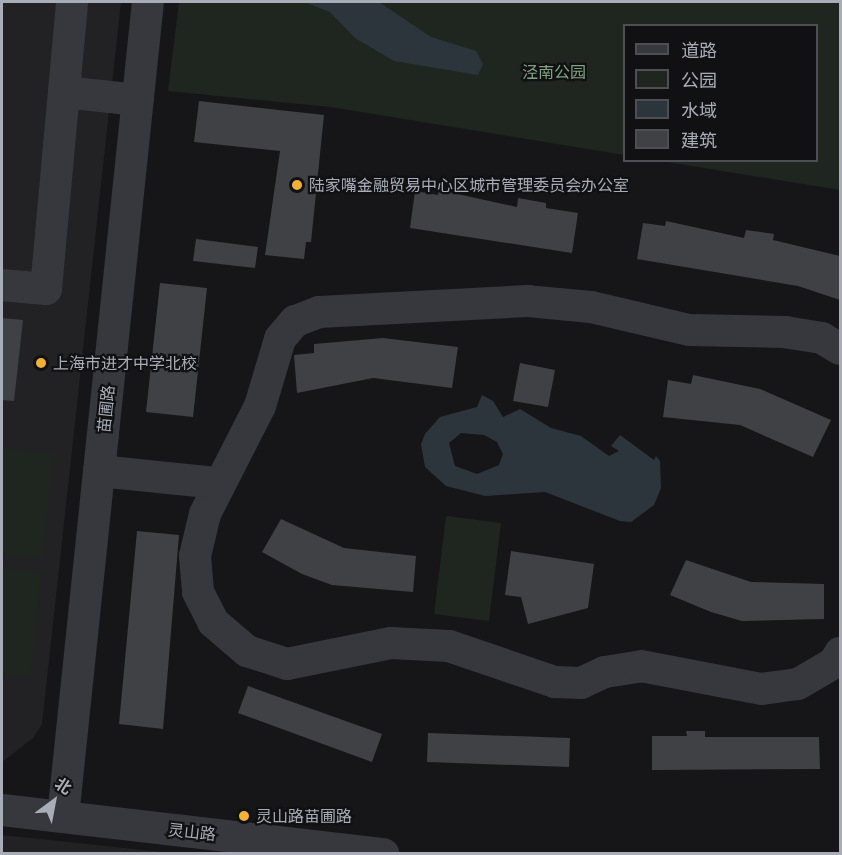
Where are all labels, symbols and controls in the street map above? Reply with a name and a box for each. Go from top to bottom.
legend [623,24,818,162]
text: 道路 [681,39,717,61]
park label: 泾南公园 [522,62,586,82]
text: 公园 [681,69,717,91]
text: 水域 [681,99,717,121]
text: 建筑 [681,129,717,151]
place label: 陆家嘴金融贸易中心区城市管理委员会办公室 [309,175,629,195]
marker: 陆家嘴金融贸易中心区城市管理委员会办公室 [290,178,304,192]
place label: 上海市进才中学北校 [53,353,197,373]
marker: 上海市进才中学北校 [34,356,48,370]
street label: 苗圃路 [94,384,118,434]
north arrow [24,771,84,831]
text: 北 [52,773,76,798]
place label: 灵山路苗圃路 [256,806,352,826]
marker: 灵山路苗圃路 [237,809,251,823]
street label: 灵山路 [167,820,217,844]

